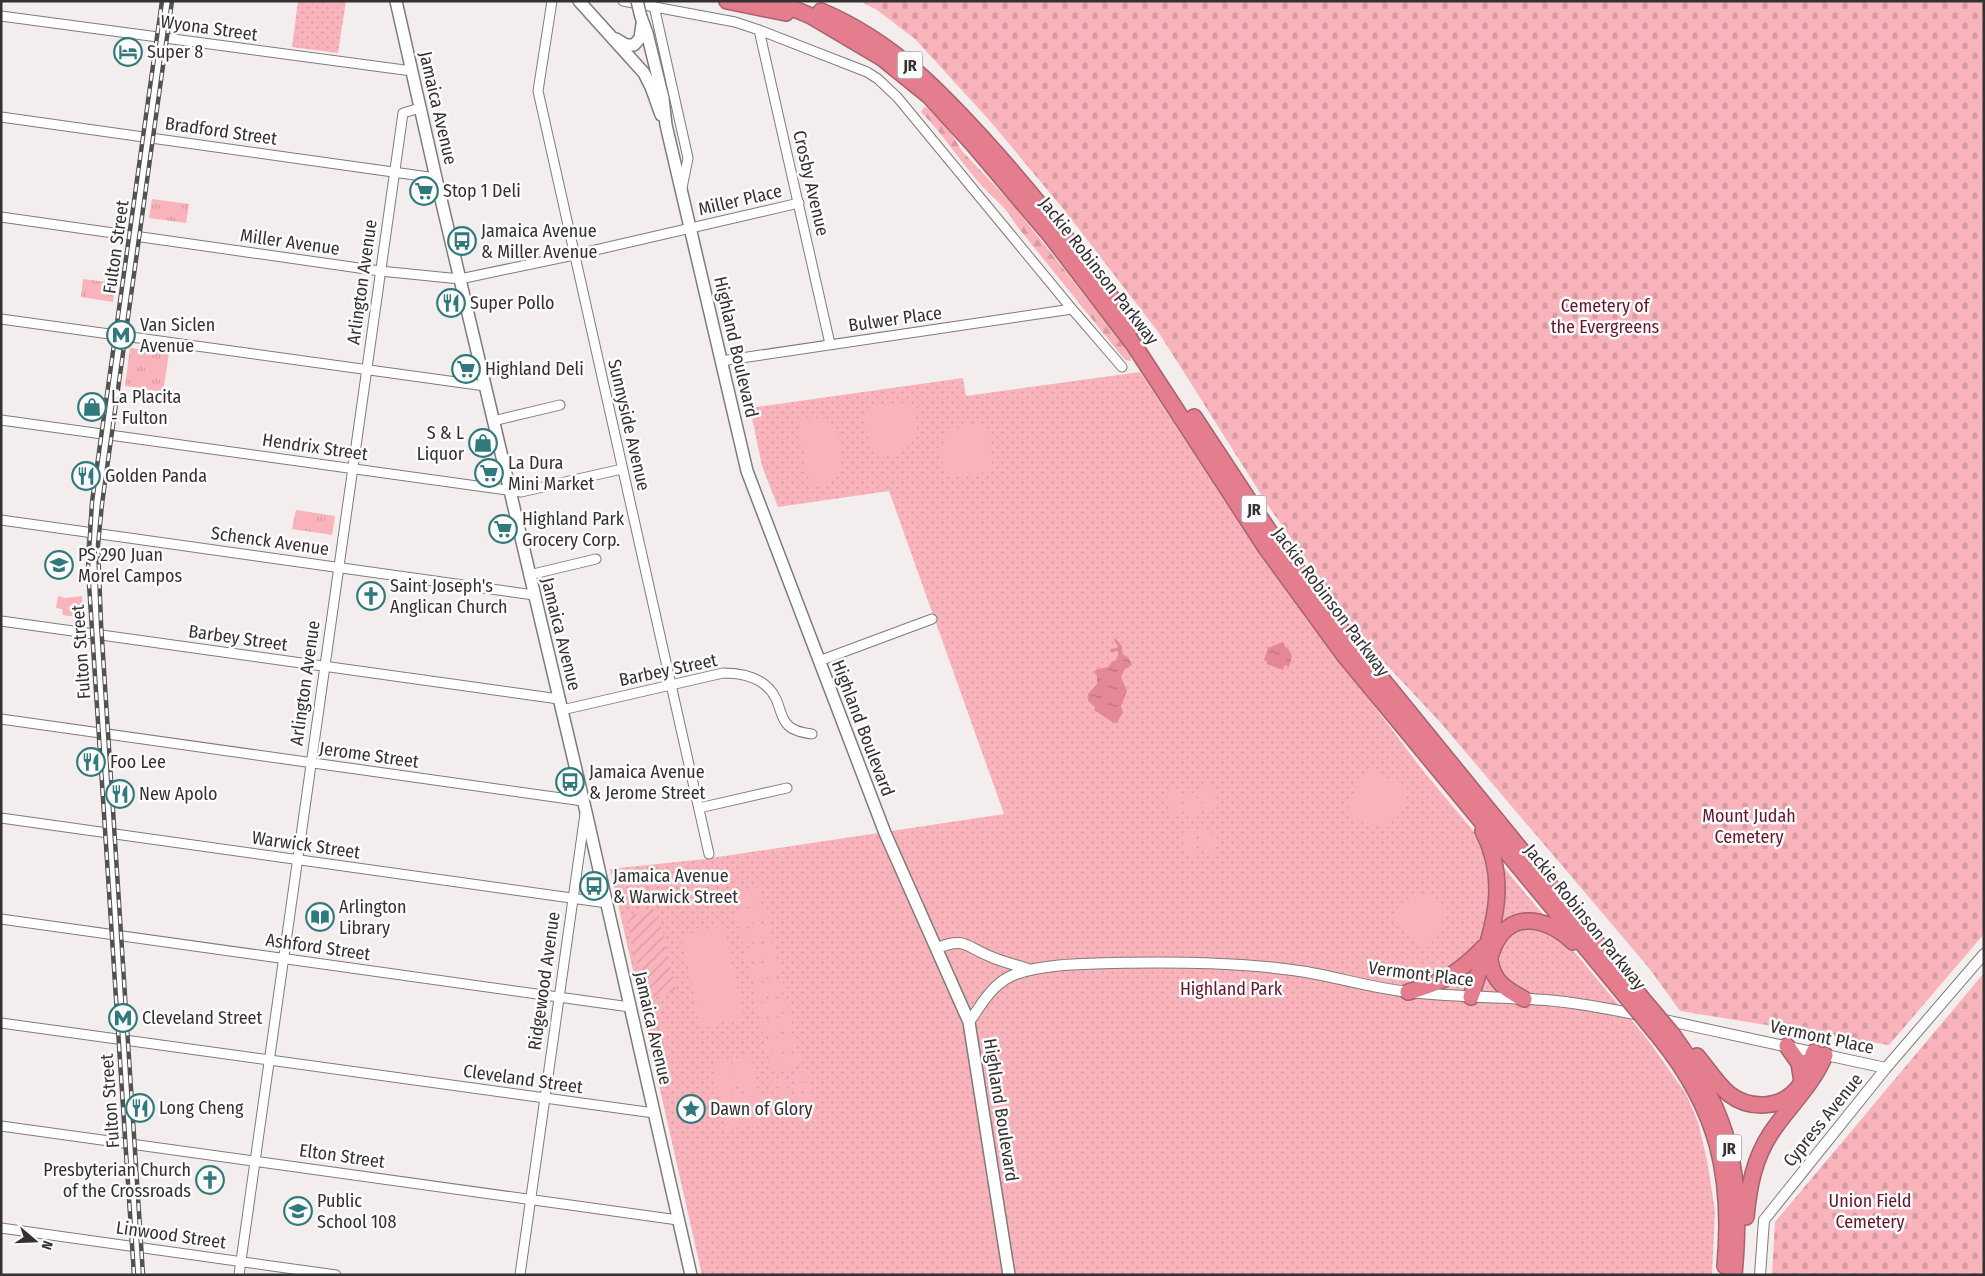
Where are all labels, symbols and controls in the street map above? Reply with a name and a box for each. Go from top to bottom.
street label: Wyona Street [159,10,259,46]
hotel icon: Super 8 [113,37,143,67]
place label: Super 8 [147,41,203,63]
street label: Jamaica Avenue [414,49,462,167]
road number: JR [898,52,922,78]
street label: Bradford Street [164,112,278,150]
street label: Crosby Avenue [788,128,834,238]
supermarket icon: Stop 1 Deli [409,176,439,206]
place label: Stop 1 Deli [443,180,521,202]
street label: Miller Place [696,180,784,220]
street label: Jackie Robinson Parkway [1035,193,1163,349]
street label: Fulton Street [99,199,133,295]
street label: Arlington Avenue [342,218,382,346]
place label: Jamaica Avenue & Miller Avenue [481,220,598,263]
street label: Miller Avenue [239,224,341,260]
bus stop icon: Jamaica Avenue & Miller Avenue [447,226,477,256]
street label: Highland Boulevard [709,274,763,420]
restaurant icon: Super Pollo [436,288,466,318]
place label: Super Pollo [470,292,555,314]
park label: Cemetery of the Evergreens [1551,295,1660,338]
street label: Bulwer Place [847,302,943,336]
place label: Van Siclen Avenue [140,314,215,357]
metro station icon: Van Siclen Avenue [106,320,136,350]
supermarket icon: Highland Deli [451,354,481,384]
street label: Sunnyside Avenue [603,357,655,493]
place label: Highland Deli [485,358,584,380]
place label: La Placita - Fulton [111,386,182,429]
shop icon: La Placita - Fulton [77,392,107,422]
place label: S & L Liquor [417,422,465,465]
shop icon: S & L Liquor [468,428,498,458]
street label: Hendrix Street [261,429,369,465]
place label: La Dura Mini Market [508,452,595,495]
supermarket icon: La Dura Mini Market [474,458,504,488]
restaurant icon: Golden Panda [71,461,101,491]
place label: Golden Panda [105,465,207,487]
road number: JR [1242,496,1266,522]
place label: Highland Park Grocery Corp. [522,508,625,551]
supermarket icon: Highland Park Grocery Corp. [488,514,518,544]
street label: Schenck Avenue [210,522,331,560]
street label: Jackie Robinson Parkway [1268,523,1394,681]
place label: PS 290 Juan Morel Campos [78,544,183,587]
school or university icon: PS 290 Juan Morel Campos [44,550,74,580]
place label: Saint Joseph's Anglican Church [390,575,508,618]
street label: Jamaica Avenue [536,575,586,693]
church icon: Saint Joseph's Anglican Church [356,581,386,611]
street label: Fulton Street [67,604,95,700]
street label: Arlington Avenue [285,619,325,747]
street label: Barbey Street [187,620,289,656]
street label: Barbey Street [617,649,719,691]
street label: Highland Boulevard [827,657,899,799]
street label: Jerome Street [318,737,420,773]
restaurant icon: Foo Lee [76,747,106,777]
place label: Foo Lee [110,751,166,773]
place label: Jamaica Avenue & Jerome Street [589,761,706,804]
bus stop icon: Jamaica Avenue & Jerome Street [555,767,585,797]
restaurant icon: New Apolo [105,779,135,809]
place label: New Apolo [139,783,217,805]
park label: Mount Judah Cemetery [1702,805,1796,848]
street label: Warwick Street [251,827,362,863]
street label: Jackie Robinson Parkway [1519,840,1651,994]
place label: Jamaica Avenue & Warwick Street [613,865,738,908]
bus stop icon: Jamaica Avenue & Warwick Street [579,871,609,901]
place label: Arlington Library [339,896,407,939]
library icon: Arlington Library [305,902,335,932]
street label: Ridgewood Avenue [523,910,565,1052]
street label: Ashford Street [264,929,372,965]
street label: Vermont Place [1367,957,1475,991]
street label: Jamaica Avenue [629,969,677,1087]
park label: Highland Park [1180,978,1283,1000]
metro station icon: Cleveland Street [108,1003,138,1033]
place label: Cleveland Street [142,1007,262,1029]
street label: Vermont Place [1768,1015,1876,1059]
street label: Highland Boulevard [979,1037,1023,1183]
street label: Fulton Street [96,1053,124,1149]
street label: Cleveland Street [462,1060,584,1098]
street label: Cypress Avenue [1779,1069,1867,1171]
restaurant icon: Long Cheng [125,1093,155,1123]
place icon: Dawn of Glory [676,1094,706,1124]
place label: Long Cheng [159,1097,244,1119]
place label: Dawn of Glory [710,1098,812,1120]
road number: JR [1716,1134,1742,1162]
street label: Elton Street [298,1139,386,1173]
place label: Presbyterian Church of the Crossroads [43,1159,191,1202]
church icon: Presbyterian Church of the Crossroads [195,1165,225,1195]
place label: Public School 108 [317,1190,396,1233]
park label: Union Field Cemetery [1829,1190,1911,1233]
school or university icon: Public School 108 [283,1196,313,1226]
north arrow [10,1216,60,1266]
street label: Linwood Street [115,1216,228,1254]
text: N [37,1238,56,1252]

